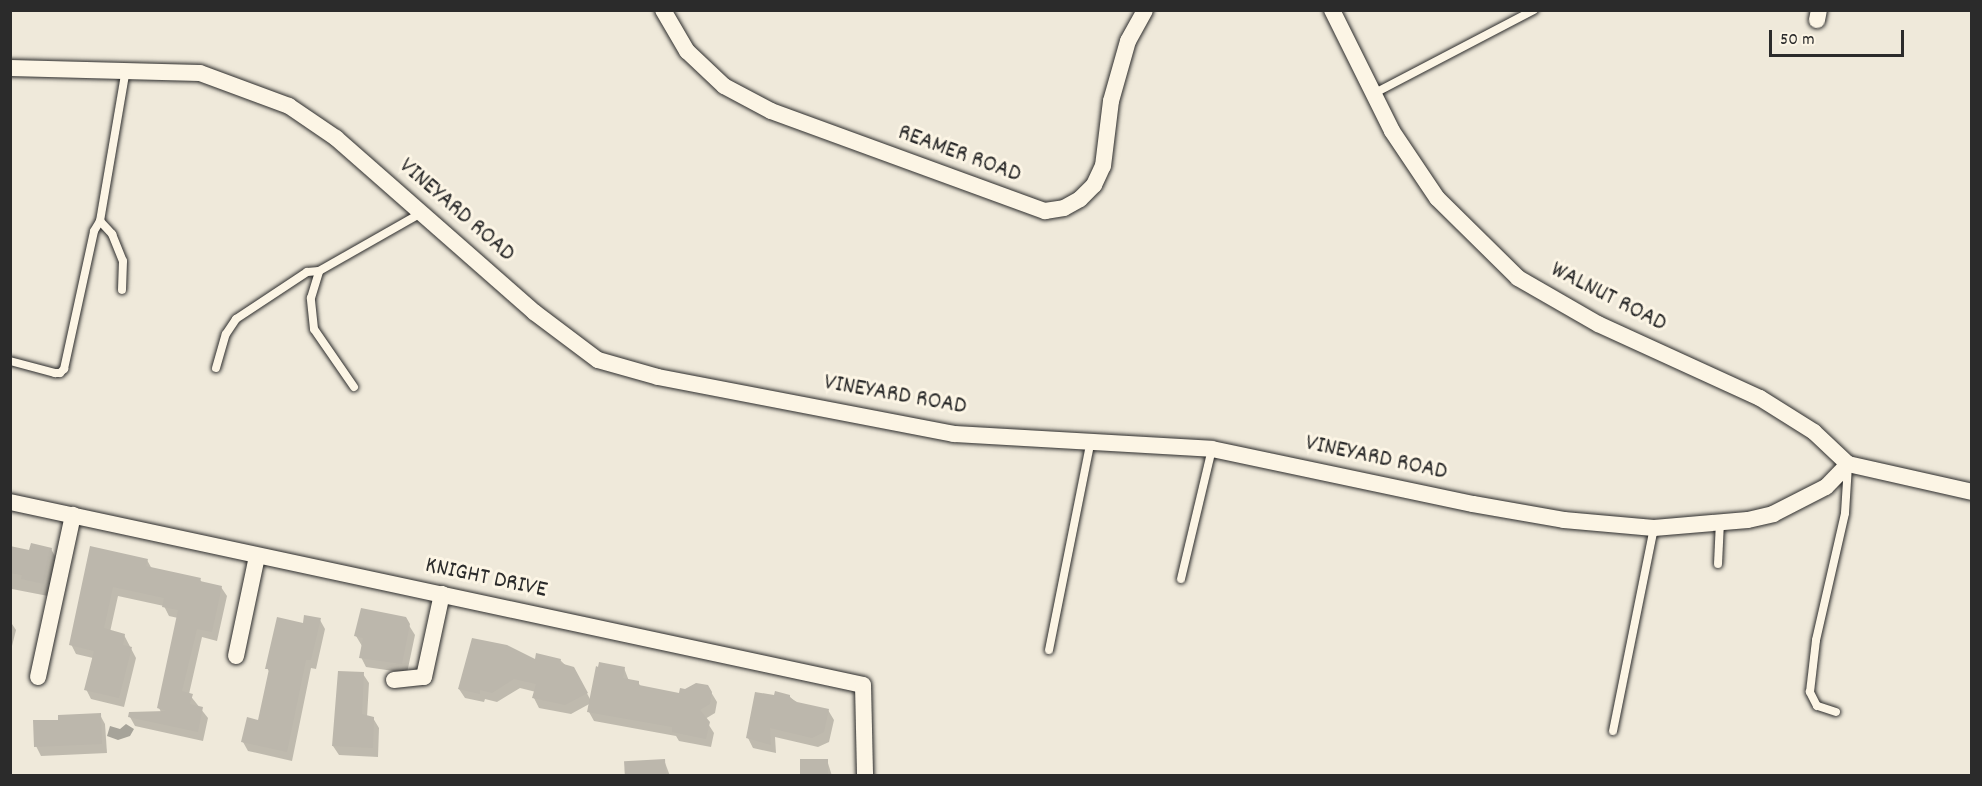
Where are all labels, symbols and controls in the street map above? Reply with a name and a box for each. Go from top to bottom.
scale bar [1772,18,1907,56]
text: 50 m [1780,28,1815,53]
street label: REAMER ROAD [894,119,1024,191]
street label: VINEYARD ROAD [392,153,520,269]
street label: WALNUT ROAD [1545,257,1671,339]
street label: VINEYARD ROAD [822,369,968,423]
street label: VINEYARD ROAD [1303,430,1449,488]
street label: KNIGHT DRIVE [422,552,550,606]

